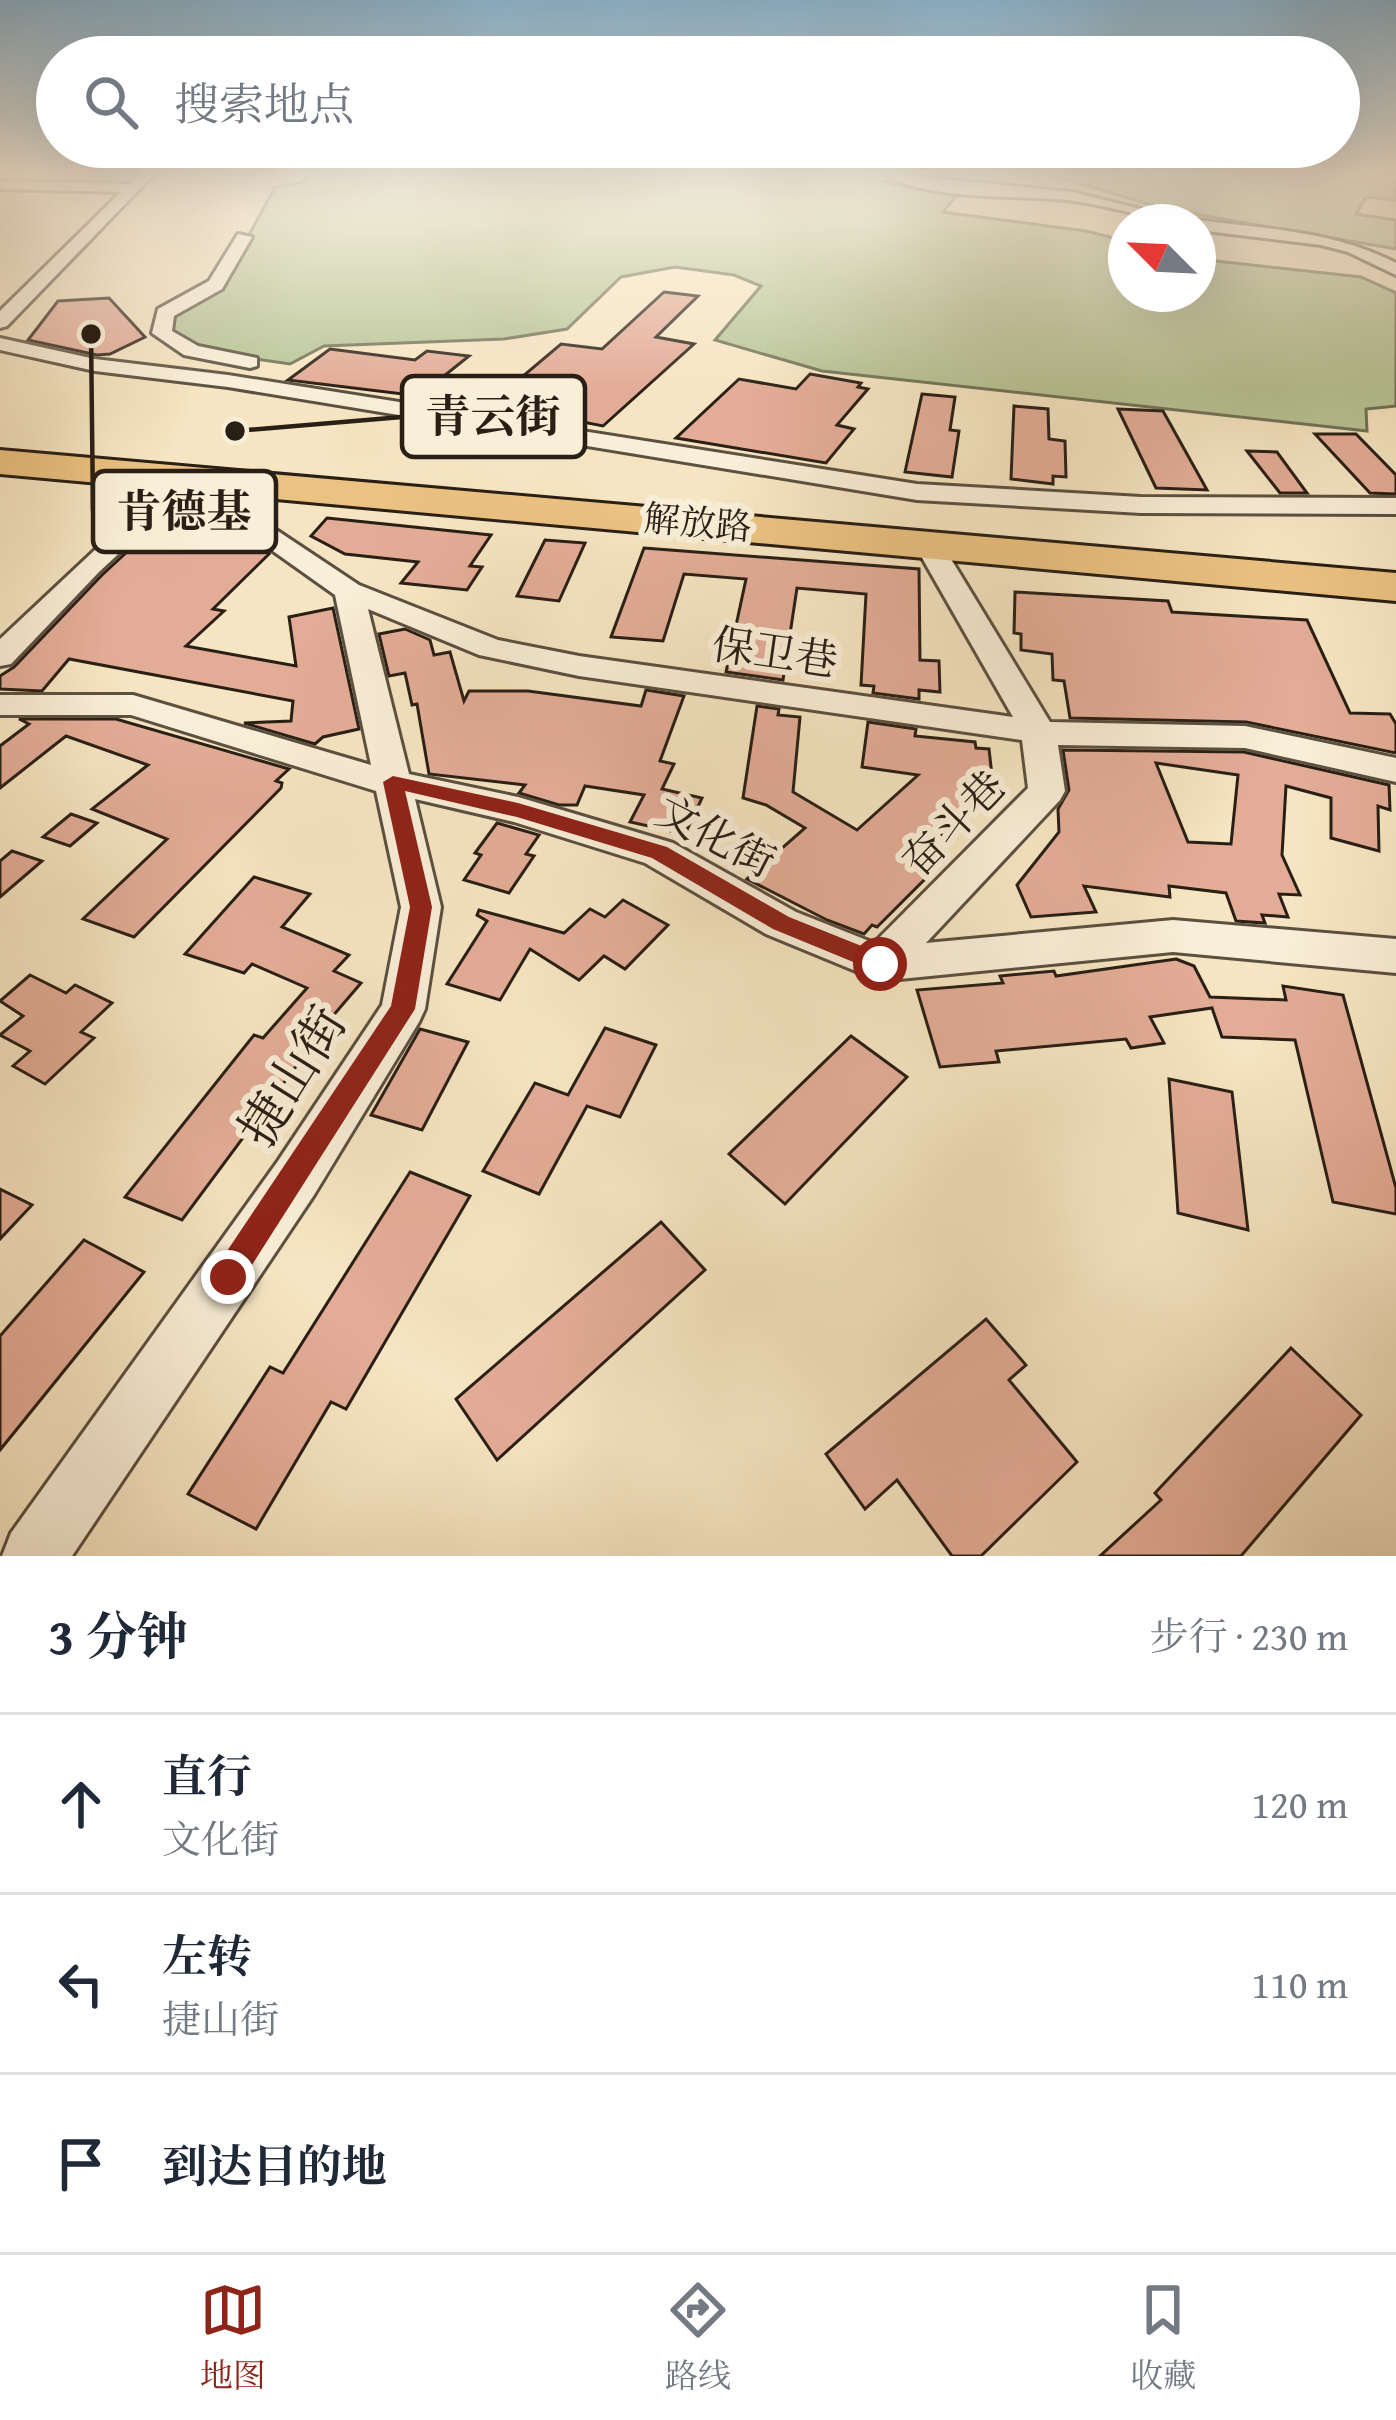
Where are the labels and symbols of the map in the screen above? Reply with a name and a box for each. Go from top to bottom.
north arrow [1108,204,1216,312]
callout: 青云街 [402,376,585,457]
text: 青云街 [425,383,561,448]
callout: 肯德基 [93,471,276,552]
text: 肯德基 [116,478,252,543]
street label: 解放路 [642,490,754,553]
street label: 保卫巷 [708,613,842,690]
street label: 奋斗巷 [887,756,1018,889]
street label: 文化街 [646,780,786,891]
route start [853,937,907,991]
street label: 捷山街 [219,991,364,1160]
route end [201,1250,255,1304]

